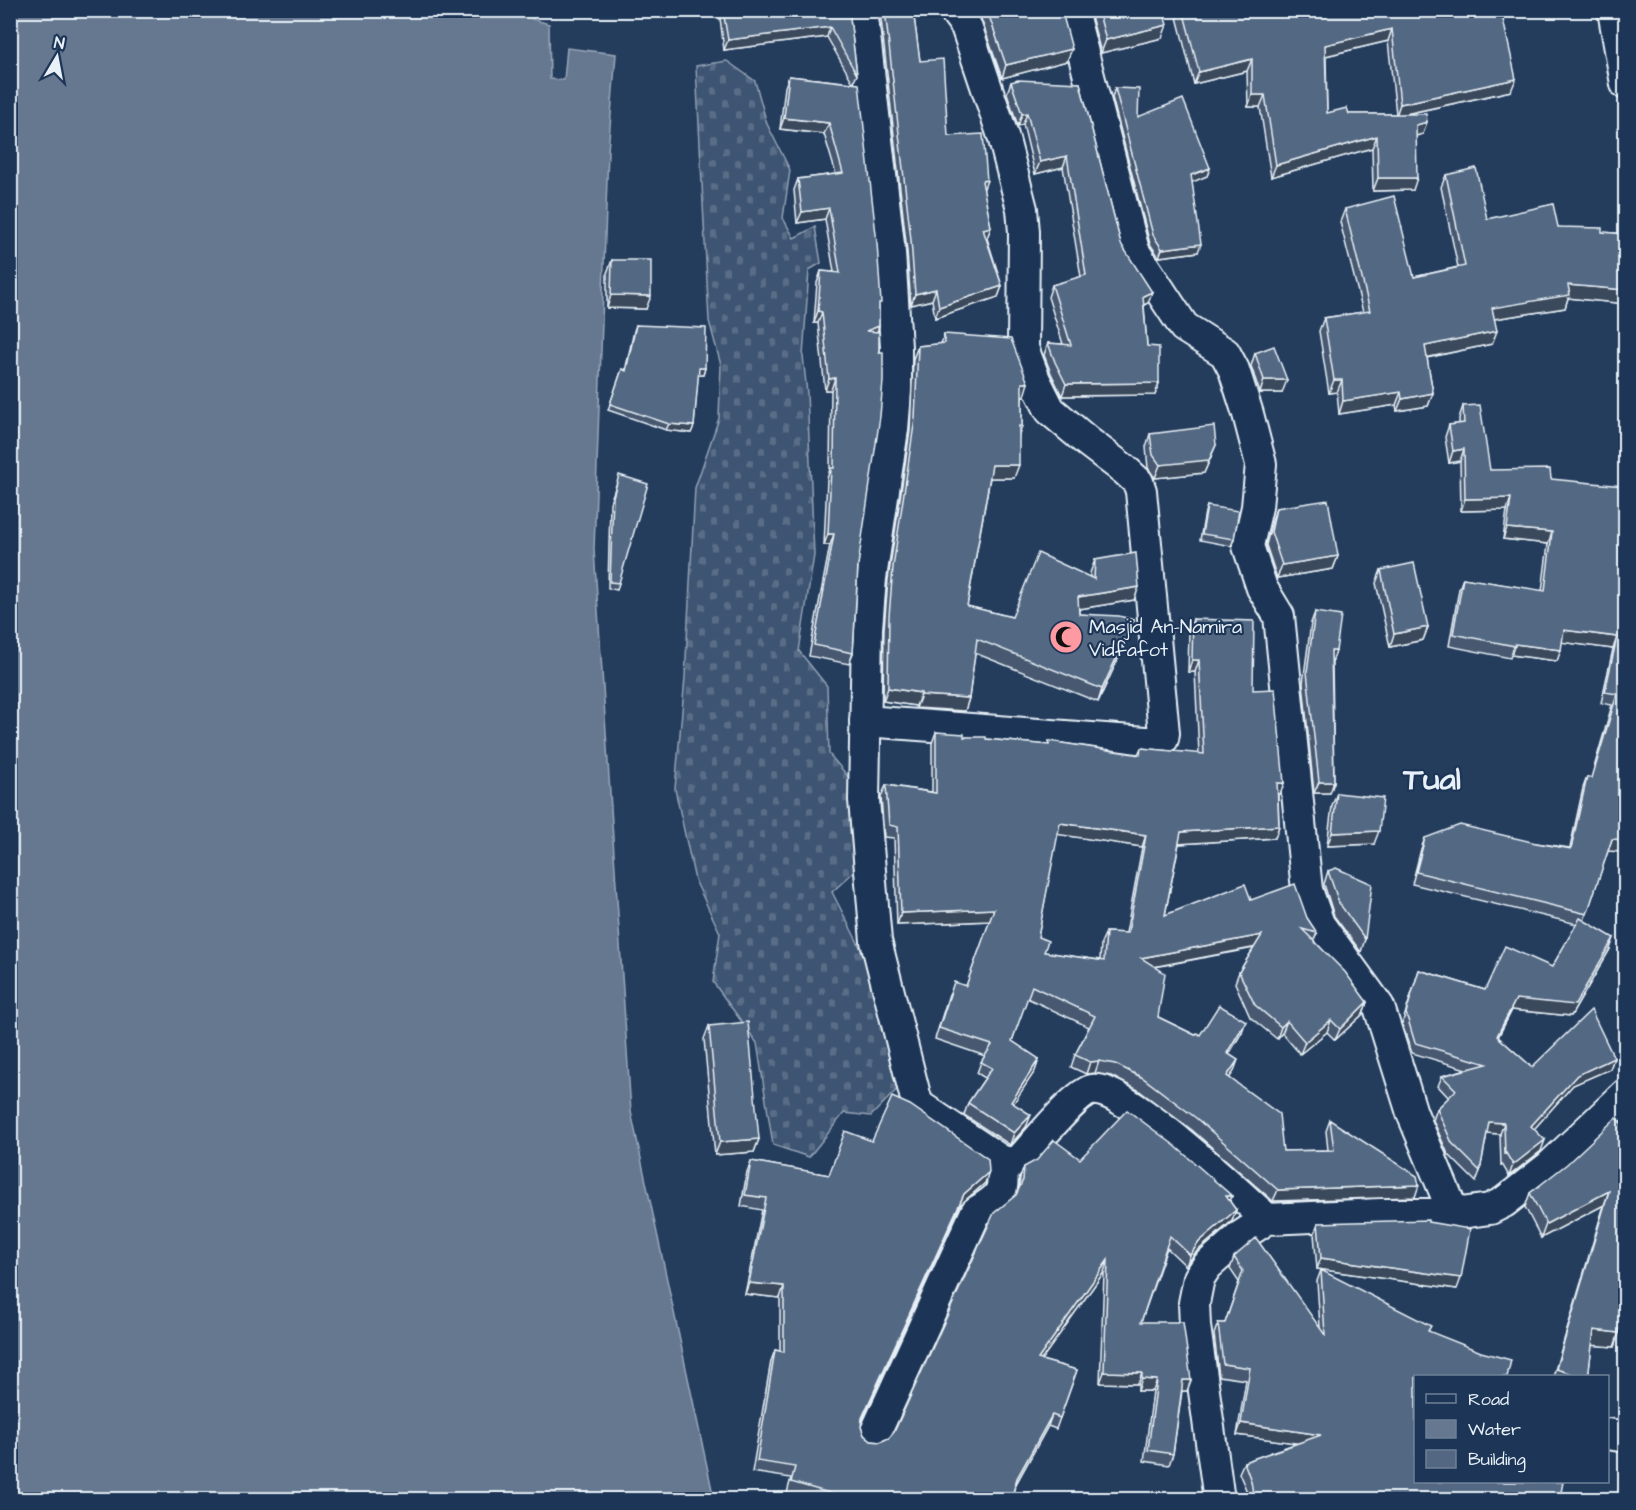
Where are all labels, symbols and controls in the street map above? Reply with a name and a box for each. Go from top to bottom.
north arrow [27,27,87,87]
text: N [53,32,66,55]
place label: Masjid An-Namira Vidfafot [1089,613,1242,664]
mosque icon: Masjid An-Namira Vidfafot [1048,619,1084,655]
district label: Tual [1402,757,1461,802]
legend [1414,1375,1609,1483]
text: Road [1468,1387,1509,1412]
text: Water [1468,1417,1521,1442]
text: Building [1468,1447,1526,1473]

